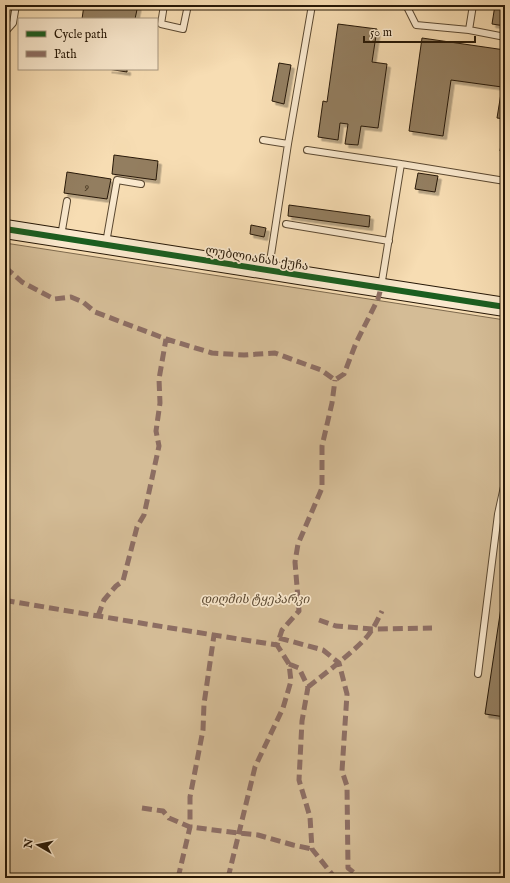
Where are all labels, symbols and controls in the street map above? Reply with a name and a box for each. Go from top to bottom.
legend [18,18,158,70]
scale bar [364,18,475,44]
text: 50 m [370,25,392,40]
text: Cycle path [54,27,108,43]
text: Path [54,47,77,62]
house number: 9 [84,181,89,194]
street label: ლუბლიანას ქუჩა [204,243,310,274]
park label: დიღმის ტყეპარკი [201,592,310,607]
north arrow [18,825,58,865]
text: N [21,837,37,850]

